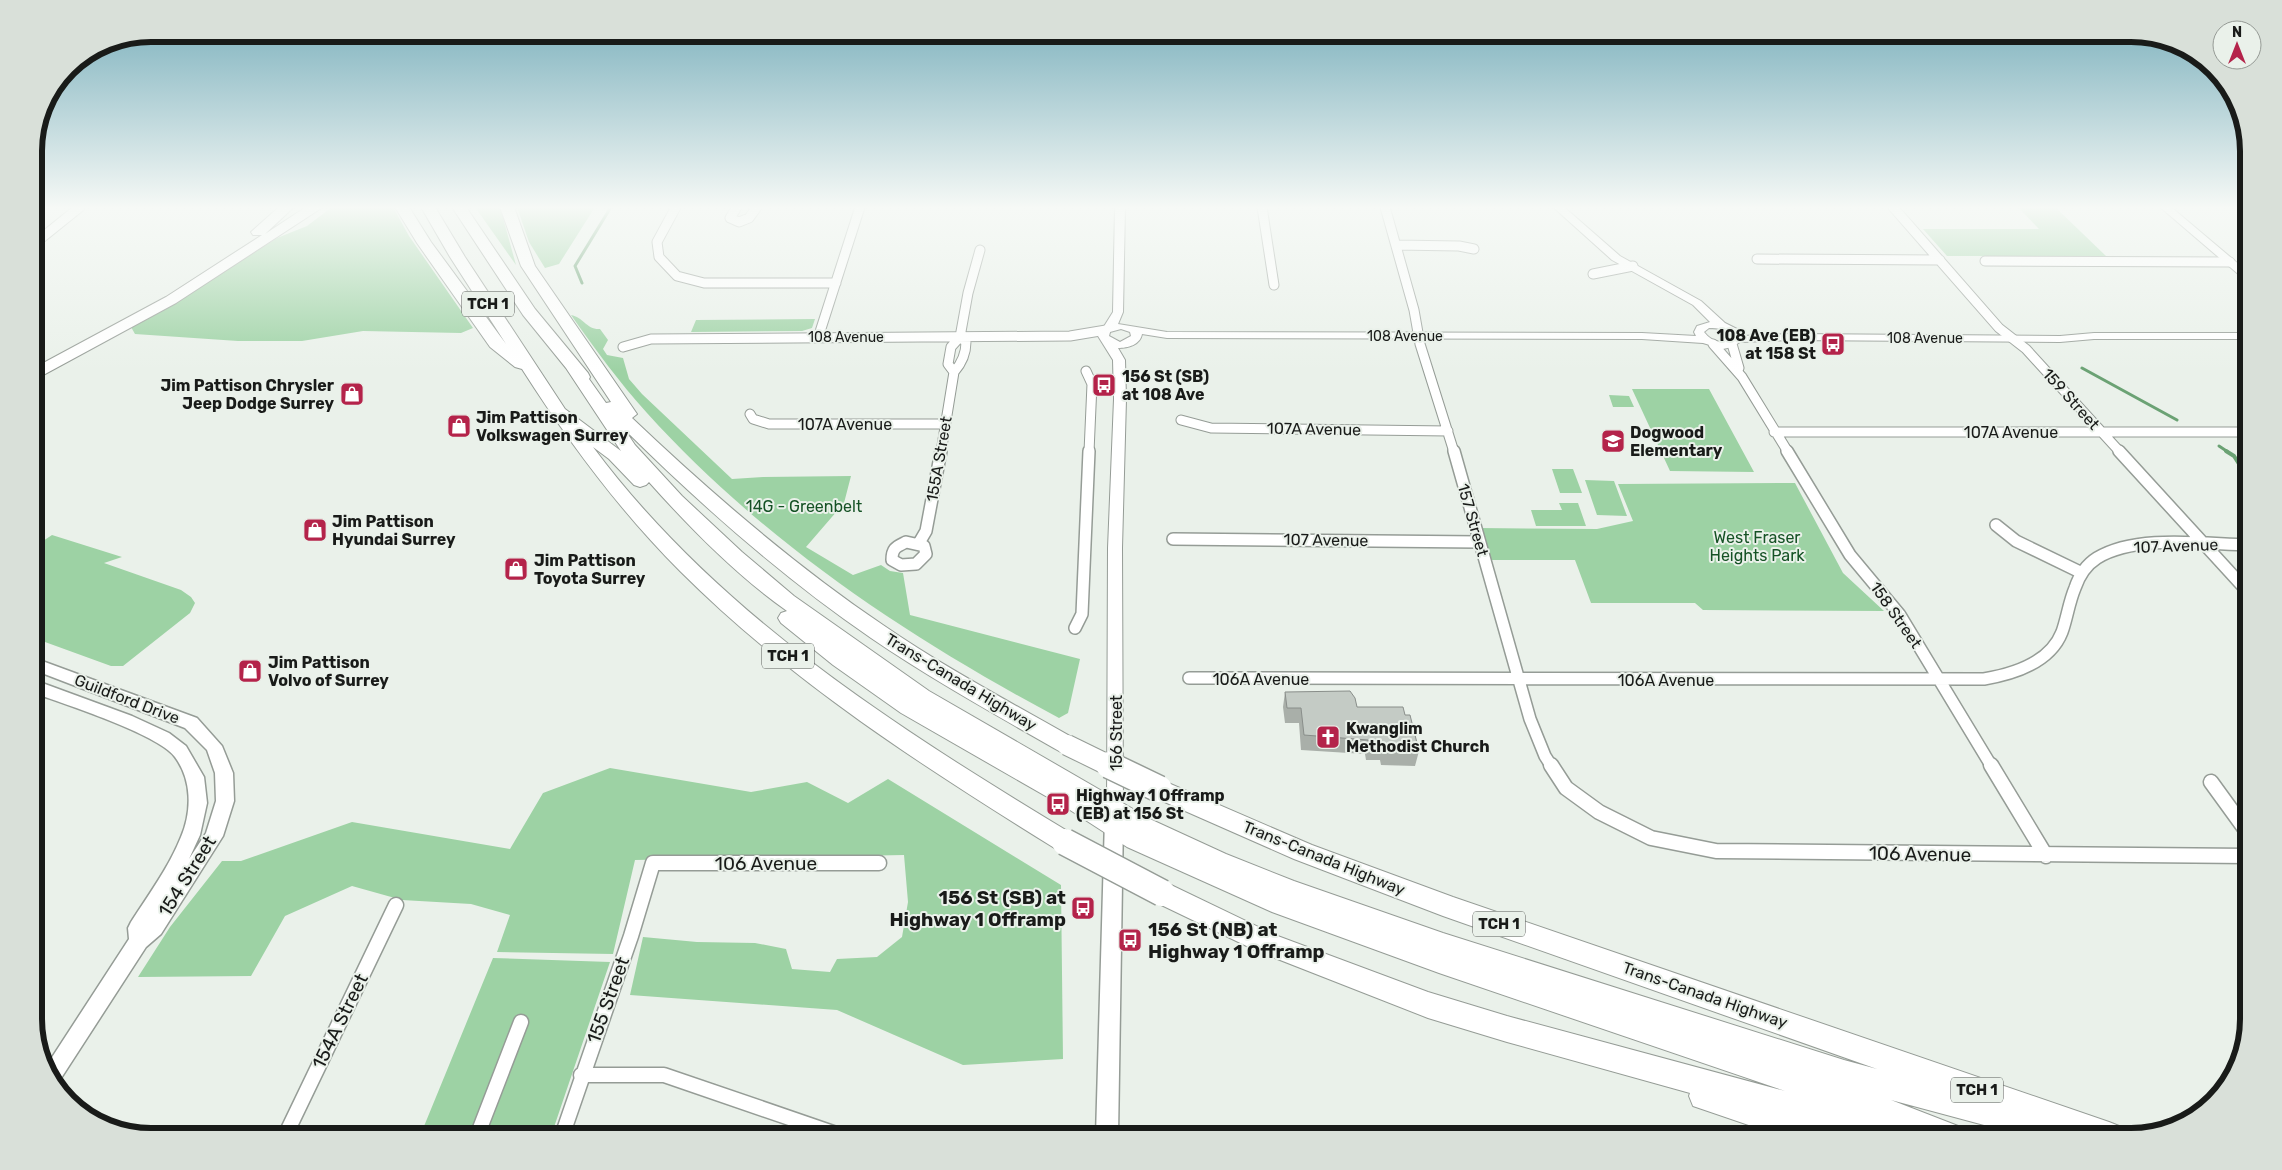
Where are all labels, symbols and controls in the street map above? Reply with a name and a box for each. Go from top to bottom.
north arrow [2212,20,2262,70]
text: N [2232,24,2242,41]
road number: TCH 1 [462,292,514,316]
place label: 108 Ave (EB) at 158 St [1717,326,1817,363]
street label: 108 Avenue [1367,328,1443,345]
street label: 108 Avenue [808,329,884,346]
street label: 108 Avenue [1887,330,1963,347]
bus stop icon: 108 Ave (EB) at 158 St [1820,331,1846,357]
street label: 159 Street [2039,364,2103,434]
place label: 156 St (SB) at 108 Ave [1122,367,1209,404]
bus stop icon: 156 St (SB) at 108 Ave [1091,372,1117,398]
place label: Jim Pattison Chrysler Jeep Dodge Surrey [160,376,335,413]
shop icon: Jim Pattison Chrysler Jeep Dodge Surrey [339,381,365,407]
place label: Jim Pattison Volkswagen Surrey [476,408,629,445]
shop icon: Jim Pattison Volkswagen Surrey [446,413,472,439]
street label: 107A Avenue [798,415,892,434]
street label: 155A Street [922,415,956,503]
street label: 107A Avenue [1267,419,1361,439]
place label: Dogwood Elementary [1630,423,1723,460]
street label: 107A Avenue [1964,423,2058,442]
school or university icon: Dogwood Elementary [1600,428,1626,454]
street label: 157 Street [1454,481,1492,559]
park label: 14G - Greenbelt [746,497,862,516]
place label: Jim Pattison Hyundai Surrey [332,512,456,549]
shop icon: Jim Pattison Hyundai Surrey [302,517,328,543]
park label: West Fraser Heights Park [1709,528,1805,565]
street label: 107 Avenue [1283,530,1369,550]
street label: 107 Avenue [2133,535,2219,557]
place label: Jim Pattison Toyota Surrey [534,551,646,588]
shop icon: Jim Pattison Toyota Surrey [503,556,529,582]
street label: 158 Street [1866,578,1926,652]
street label: Trans-Canada Highway [882,629,1040,735]
road number: TCH 1 [762,644,814,668]
place label: Jim Pattison Volvo of Surrey [268,653,389,690]
shop icon: Jim Pattison Volvo of Surrey [237,658,263,684]
street label: Guildford Drive [72,670,182,728]
street label: 106A Avenue [1213,670,1309,689]
street label: 106A Avenue [1618,671,1714,690]
street label: 156 Street [1107,695,1126,771]
place label: Kwanglim Methodist Church [1346,719,1490,756]
church icon: Kwanglim Methodist Church [1315,724,1341,750]
place label: Highway 1 Offramp (EB) at 156 St [1076,786,1225,823]
bus stop icon: Highway 1 Offramp (EB) at 156 St [1045,791,1071,817]
street label: Trans-Canada Highway [1240,817,1408,899]
street label: 154 Street [153,831,221,921]
street label: 106 Avenue [1869,842,1971,866]
street label: 106 Avenue [715,852,817,875]
place label: 156 St (SB) at Highway 1 Offramp [889,886,1066,931]
bus stop icon: 156 St (SB) at Highway 1 Offramp [1070,895,1096,921]
road number: TCH 1 [1473,912,1525,936]
place label: 156 St (NB) at Highway 1 Offramp [1148,918,1325,963]
bus stop icon: 156 St (NB) at Highway 1 Offramp [1117,927,1143,953]
street label: 155 Street [582,953,634,1046]
street label: Trans-Canada Highway [1620,958,1790,1032]
street label: 154A Street [307,969,373,1072]
road number: TCH 1 [1951,1078,2003,1102]

